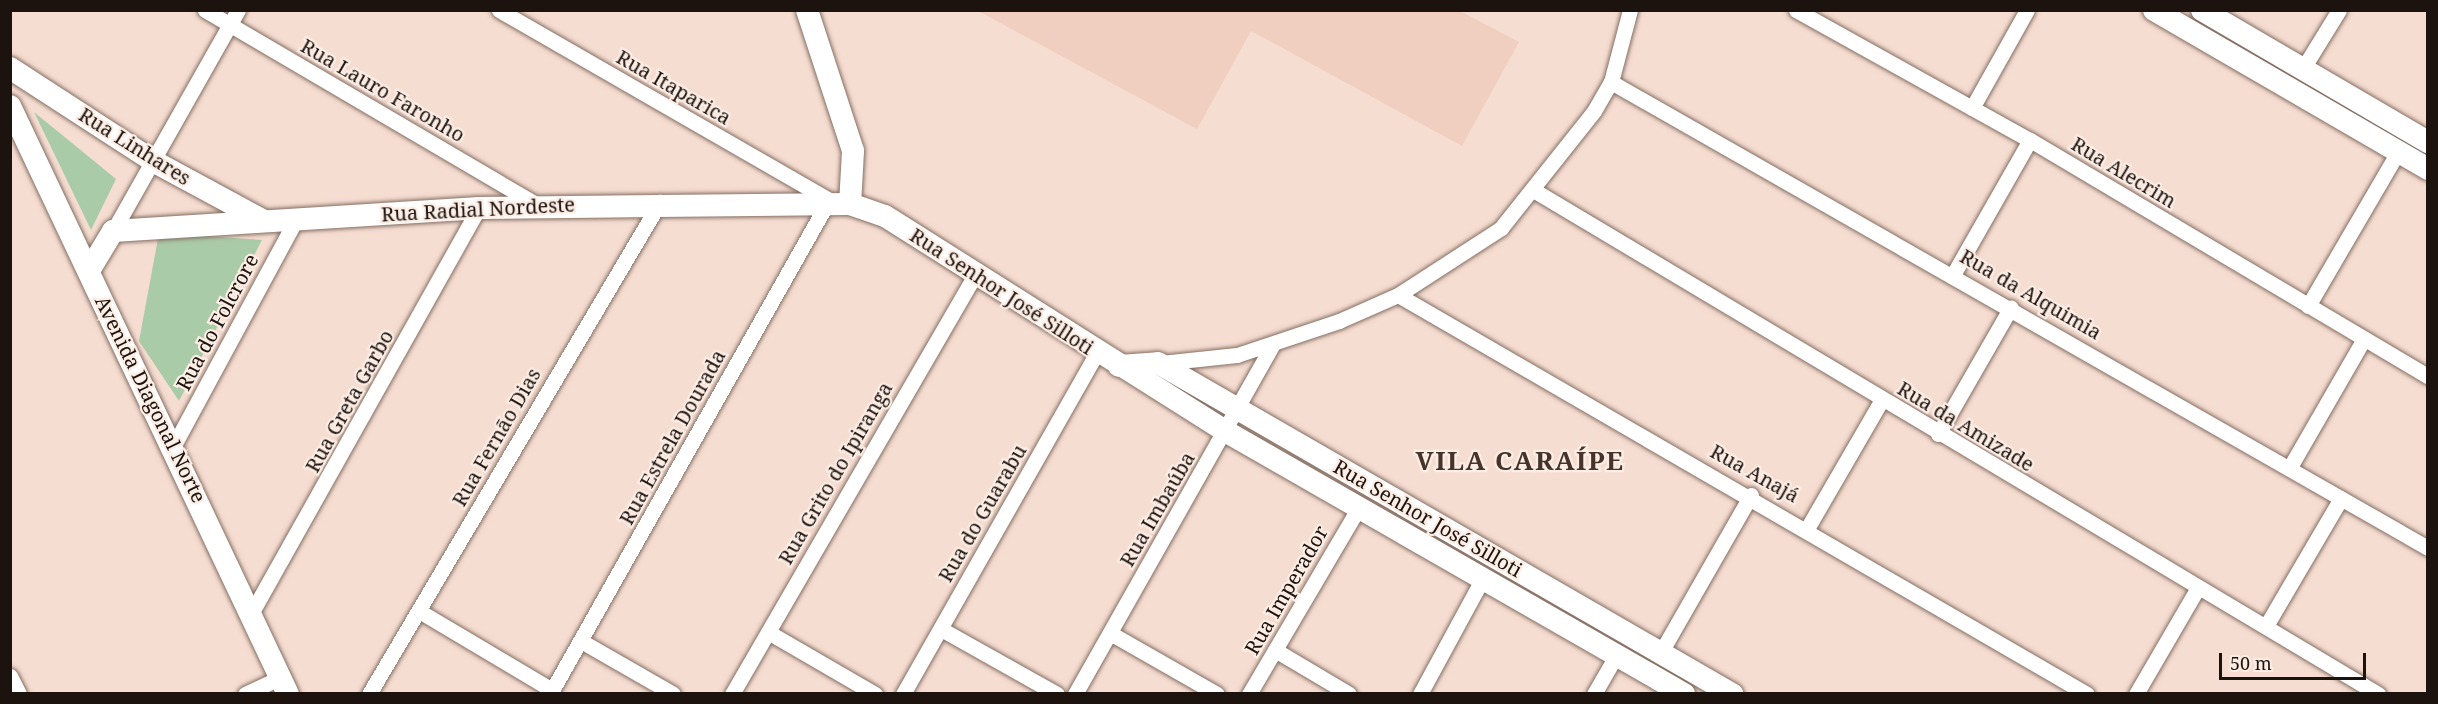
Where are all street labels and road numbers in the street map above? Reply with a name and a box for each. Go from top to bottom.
street label: Rua Lauro Faronho [297,33,469,147]
street label: Rua Itaparica [612,45,736,129]
street label: Rua Linhares [75,102,195,190]
street label: Rua Alecrim [2067,131,2181,213]
street label: Rua Radial Nordeste [381,192,575,226]
street label: Rua Senhor José Silloti [906,223,1098,359]
street label: Rua da Alquimia [1956,244,2106,344]
street label: Rua do Folcrore [171,250,263,394]
street label: Avenida Diagonal Norte [90,292,212,506]
street label: Rua Greta Garbo [300,326,398,476]
street label: Rua Estrela Dourada [614,345,730,529]
street label: Rua Fernão Dias [447,364,545,510]
street label: Rua da Amizade [1893,376,2039,476]
street label: Rua Grito do Ipiranga [773,378,897,568]
street label: Rua Anajá [1706,439,1804,507]
street label: Rua do Guarabu [933,440,1031,586]
street label: Rua Imbaúba [1115,447,1199,571]
street label: Rua Senhor José Silloti [1329,454,1527,582]
street label: Rua Imperador [1239,521,1333,659]

